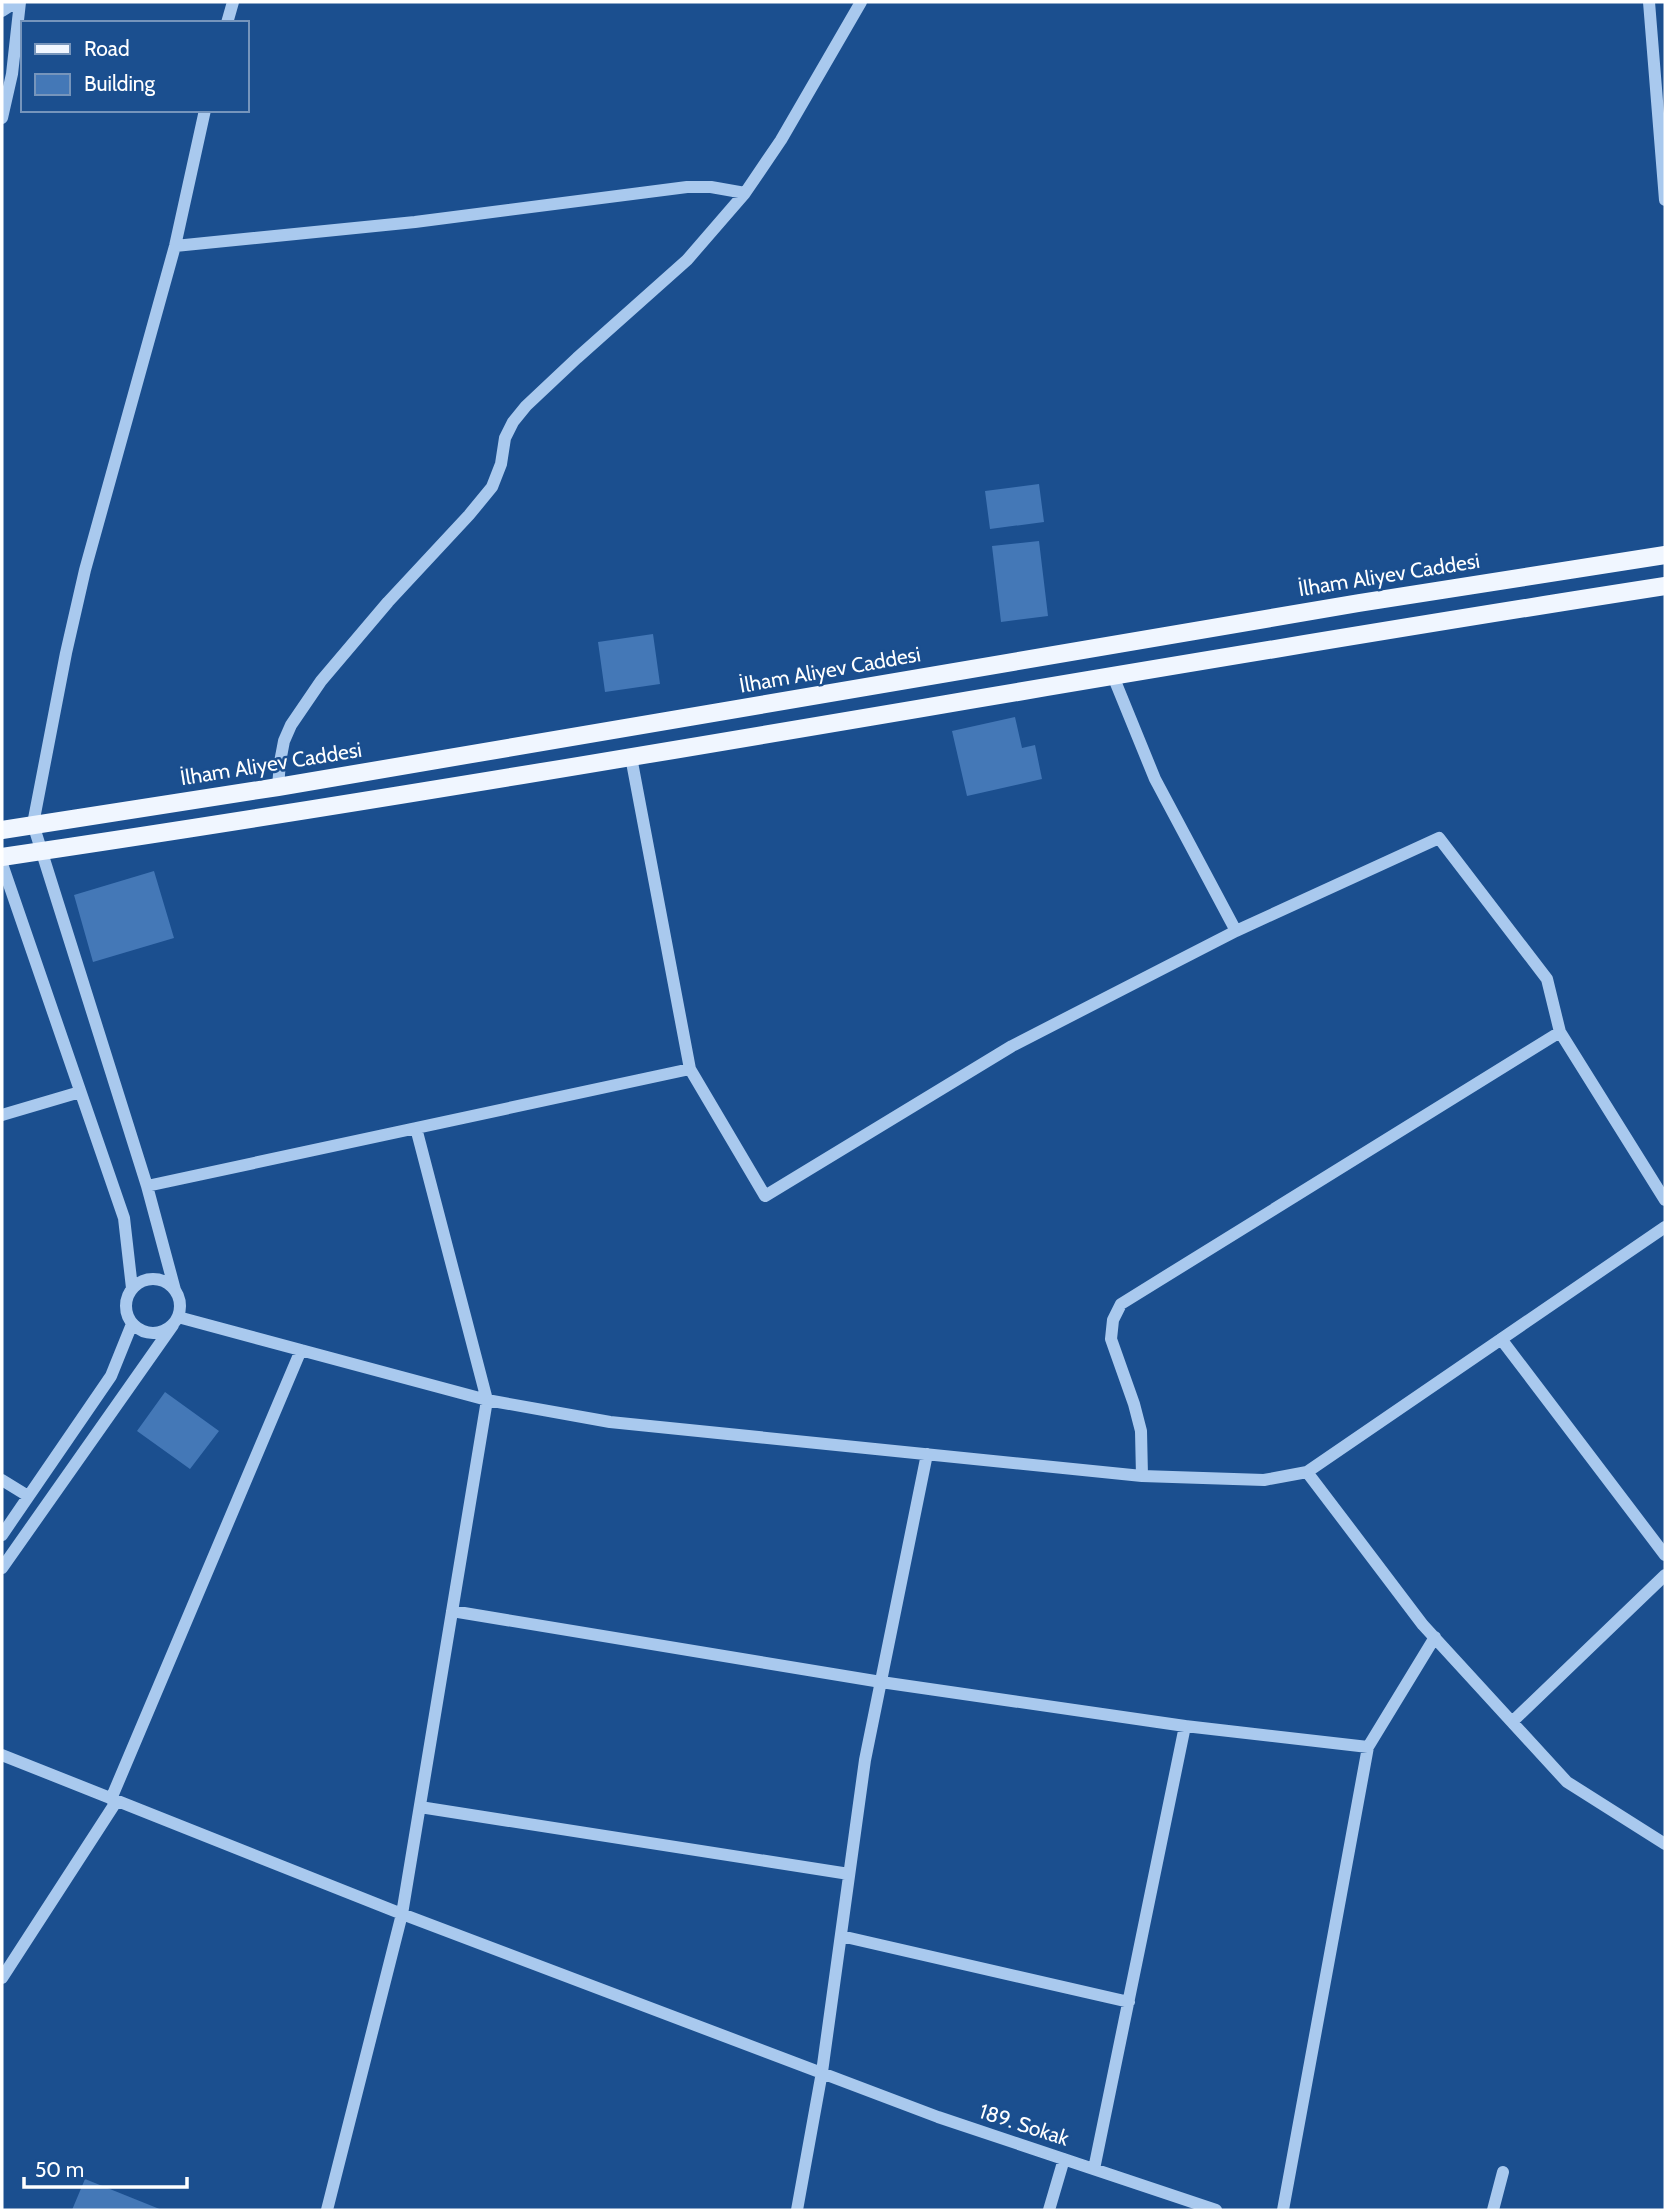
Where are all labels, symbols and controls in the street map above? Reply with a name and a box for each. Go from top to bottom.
legend [21,21,248,112]
text: Road [84,36,130,61]
text: Building [84,71,156,96]
street label: İlham Aliyev Caddesi [1296,548,1481,601]
street label: İlham Aliyev Caddesi [737,641,922,698]
street label: İlham Aliyev Caddesi [178,737,363,790]
street label: 189. Sokak [976,2098,1073,2151]
scale bar [24,2146,187,2190]
text: 50 m [35,2157,84,2182]

